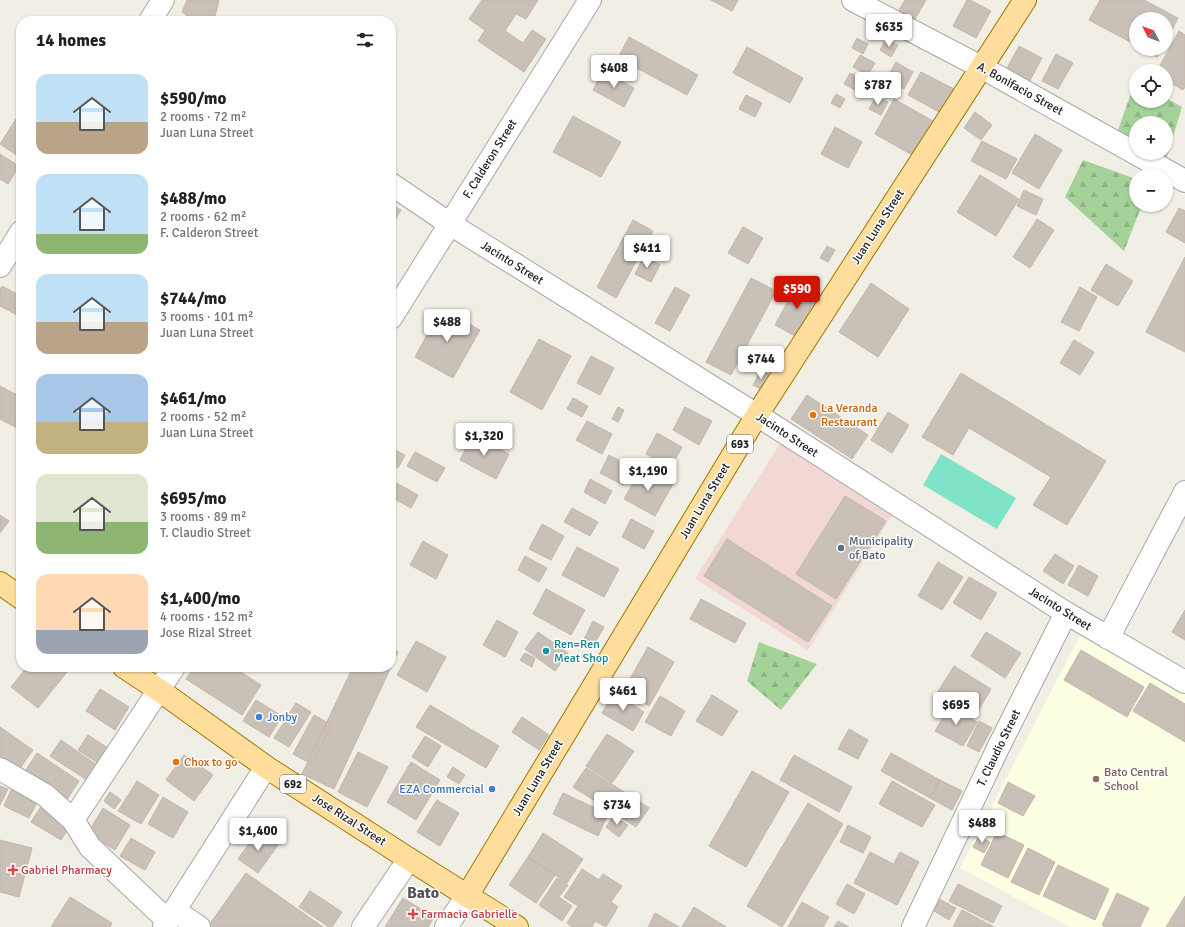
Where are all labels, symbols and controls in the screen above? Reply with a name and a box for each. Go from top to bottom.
north arrow [1129,12,1173,56]
map controls [1129,12,1173,212]
pin: $635 [865,14,913,48]
text: $635 [875,19,903,35]
icon: filters [354,29,376,51]
text: 14 homes [36,30,106,51]
pin: $408 [590,55,638,89]
street label: A. Bonifacio Street [974,59,1066,119]
text: $408 [600,60,628,76]
button: locate [1129,64,1173,108]
pin: $787 [854,72,902,106]
text: $787 [864,77,892,93]
text: $590/mo [160,88,226,109]
icon: home [68,90,116,138]
text: 2 rooms · 72 m² [160,109,246,125]
button: + [1129,116,1173,160]
street label: F. Calderon Street [460,117,520,201]
text: Juan Luna Street [160,125,253,141]
button: − [1129,168,1173,212]
street label: Juan Luna Street [848,187,908,267]
text: $488/mo [160,188,226,209]
icon: home [68,190,116,238]
text: 2 rooms · 62 m² [160,209,246,225]
text: F. Calderon Street [160,225,258,241]
pin: $411 [623,235,671,269]
street label: Jacinto Street [478,238,546,288]
text: $411 [633,240,661,256]
pin: $590 [773,276,821,310]
text: $590 [783,281,811,297]
text: $744/mo [160,288,226,309]
icon: home [68,290,116,338]
text: 3 rooms · 101 m² [160,309,253,325]
pin: $488 [423,309,471,343]
text: $488 [433,314,461,330]
text: Juan Luna Street [160,325,253,341]
pin: $744 [737,346,785,380]
text: $744 [747,351,775,367]
text: $461/mo [160,388,226,409]
icon: home [68,390,116,438]
place label: La Veranda Restaurant [821,401,878,430]
text: 2 rooms · 52 m² [160,409,246,425]
street label: Jacinto Street [753,409,821,461]
marker: La Veranda Restaurant [808,410,818,420]
pin: $1,320 [451,423,517,457]
text: Juan Luna Street [160,425,253,441]
text: $1,320 [465,428,503,444]
road number: 693 [727,435,753,453]
pin: $1,190 [615,458,681,492]
street label: Juan Luna Street [676,460,734,542]
text: $1,190 [629,463,667,479]
text: $695/mo [160,488,226,509]
icon: home [68,490,116,538]
text: 3 rooms · 89 m² [160,509,246,525]
text: T. Claudio Street [160,525,251,541]
place label: Municipality of Bato [849,534,913,563]
marker: Municipality of Bato [836,543,846,553]
street label: Jacinto Street [1026,584,1094,634]
text: $1,400/mo [160,588,240,609]
icon: home [68,590,116,638]
text: 4 rooms · 152 m² [160,609,253,625]
text: Jose Rizal Street [160,625,252,641]
place label: Ren=Ren Meat Shop [554,637,608,666]
marker: Ren=Ren Meat Shop [541,646,551,656]
pin: $461 [599,678,647,712]
text: $461 [609,683,637,699]
pin: $695 [932,692,980,726]
text: $695 [942,697,970,713]
street label: T. Claudio Street [974,707,1024,789]
place label: Jonby [267,710,297,725]
marker: Jonby [254,712,264,722]
street label: Juan Luna Street [509,737,567,819]
place label: Chox to go [184,755,238,770]
marker: Chox to go [171,757,181,767]
place label: Bato Central School [1104,765,1169,794]
marker: Bato Central School [1091,774,1101,784]
road number: 692 [280,775,306,793]
place label: EZA Commercial [399,782,484,797]
marker: EZA Commercial [487,784,497,794]
street label: Jose Rizal Street [309,791,389,849]
pin: $734 [593,792,641,826]
text: $734 [603,797,631,813]
pin: $488 [958,810,1006,844]
text: $488 [968,815,996,831]
pin: $1,400 [225,818,291,852]
text: $1,400 [239,823,277,839]
place label: Gabriel Pharmacy [21,863,112,878]
marker: Gabriel Pharmacy [8,865,18,875]
district label: Bato [407,883,439,903]
place label: Farmacia Gabrielle [421,907,518,922]
marker: Farmacia Gabrielle [408,909,418,919]

